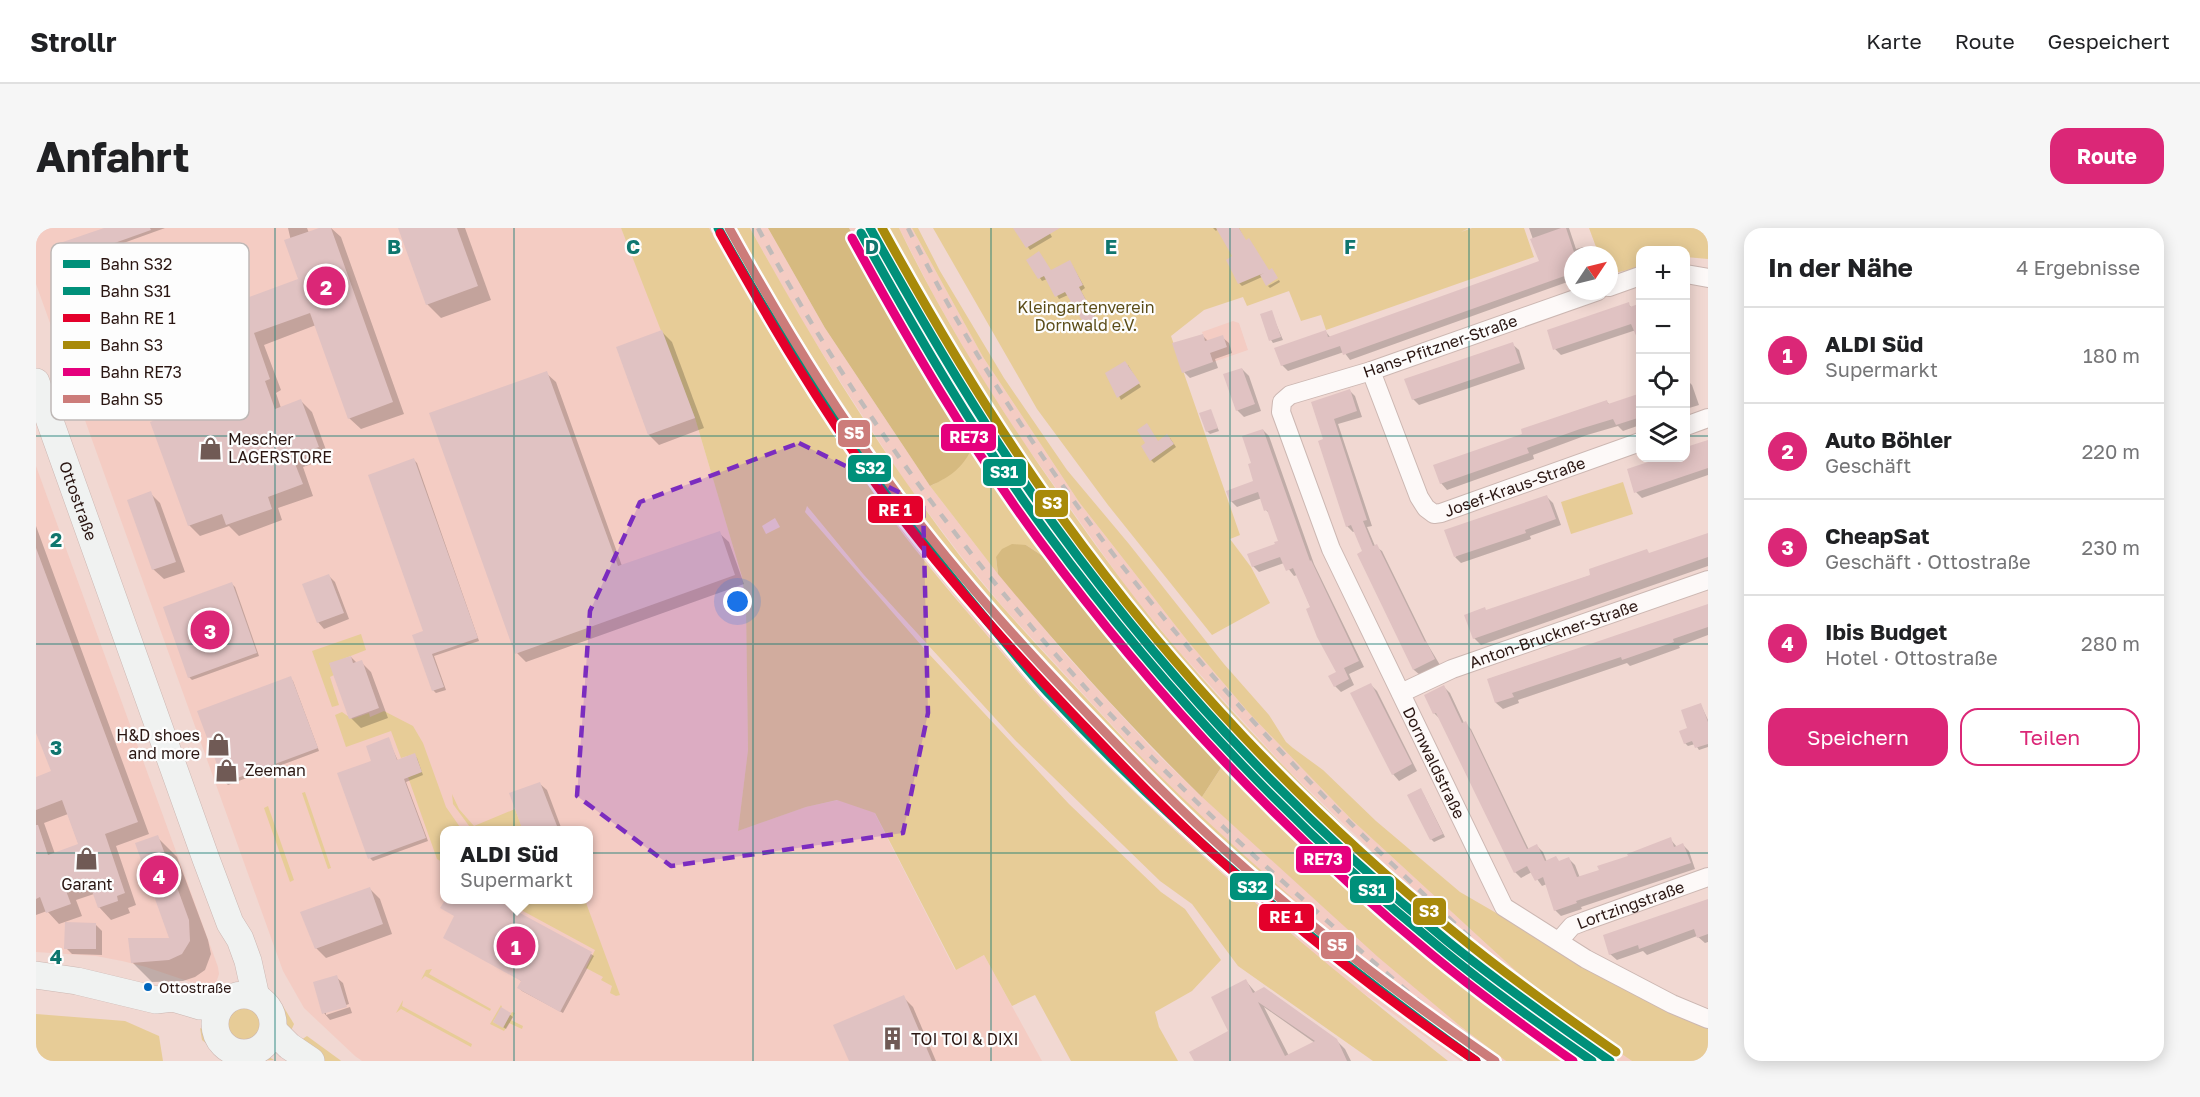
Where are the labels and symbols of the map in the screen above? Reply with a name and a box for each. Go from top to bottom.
text: B [387,234,401,258]
text: C [626,234,640,258]
text: D [865,234,879,258]
text: E [1105,234,1117,258]
text: F [1344,234,1356,258]
legend [51,243,249,420]
north arrow [1564,246,1618,300]
text: Bahn S32 [100,254,172,274]
pin: 2 [306,264,346,308]
text: Bahn S31 [100,281,171,301]
park label: Kleingartenverein Dornwald e.V. [1017,297,1155,335]
text: Bahn RE 1 [100,308,176,328]
street label: Hans-Pfitzner-Straße [1360,310,1520,382]
text: Bahn S3 [100,335,163,355]
text: Bahn RE73 [100,362,182,382]
text: Bahn S5 [100,389,163,409]
line badge: S5 [837,419,871,448]
text: S5 [844,423,864,443]
line badge: RE73 [940,423,997,452]
text: RE73 [949,427,989,447]
place label: Mescher LAGERSTORE [228,429,332,467]
shop icon: Mescher LAGERSTORE [197,435,223,461]
street label: Josef-Kraus-Straße [1441,452,1588,521]
line badge: S32 [847,454,892,483]
street label: Ottostraße [55,458,102,543]
text: S32 [855,458,885,478]
line badge: S31 [982,458,1027,487]
text: S31 [990,462,1018,482]
line badge: S3 [1034,489,1069,518]
text: S3 [1042,493,1062,513]
line badge: RE 1 [867,495,924,524]
text: RE 1 [878,500,912,520]
text: 2 [50,527,62,551]
your location [723,587,752,616]
street label: Anton-Bruckner-Straße [1467,595,1641,672]
pin: 3 [190,608,230,652]
street label: Dornwaldstraße [1399,703,1470,822]
place label: H&D shoes and more [116,725,200,763]
shop icon: H&D shoes and more [205,731,231,757]
text: 3 [50,735,62,759]
shop icon: Zeeman [214,757,240,783]
place label: Zeeman [245,760,306,780]
line badge: RE73 [1295,845,1352,874]
shop icon: Garant [74,846,100,872]
text: RE73 [1303,849,1343,869]
pin: 4 [140,852,178,898]
line badge: S32 [1229,872,1274,901]
place label: Garant [61,874,113,894]
line badge: S31 [1349,875,1395,904]
street label: Lortzingstraße [1574,876,1687,933]
text: S32 [1237,877,1267,897]
text: S31 [1358,880,1386,900]
line badge: S3 [1412,897,1447,926]
text: S3 [1419,901,1439,921]
line badge: RE 1 [1258,903,1315,932]
text: RE 1 [1269,907,1303,927]
pin: 1 [496,924,536,968]
line badge: S5 [1320,931,1355,960]
text: S5 [1327,935,1347,955]
text: 4 [50,944,62,968]
place label: Ottostraße [159,979,231,996]
marker: Ottostraße [142,981,154,993]
building icon: TOI TOI & DIXI [880,1026,906,1052]
place label: TOI TOI & DIXI [911,1029,1018,1049]

